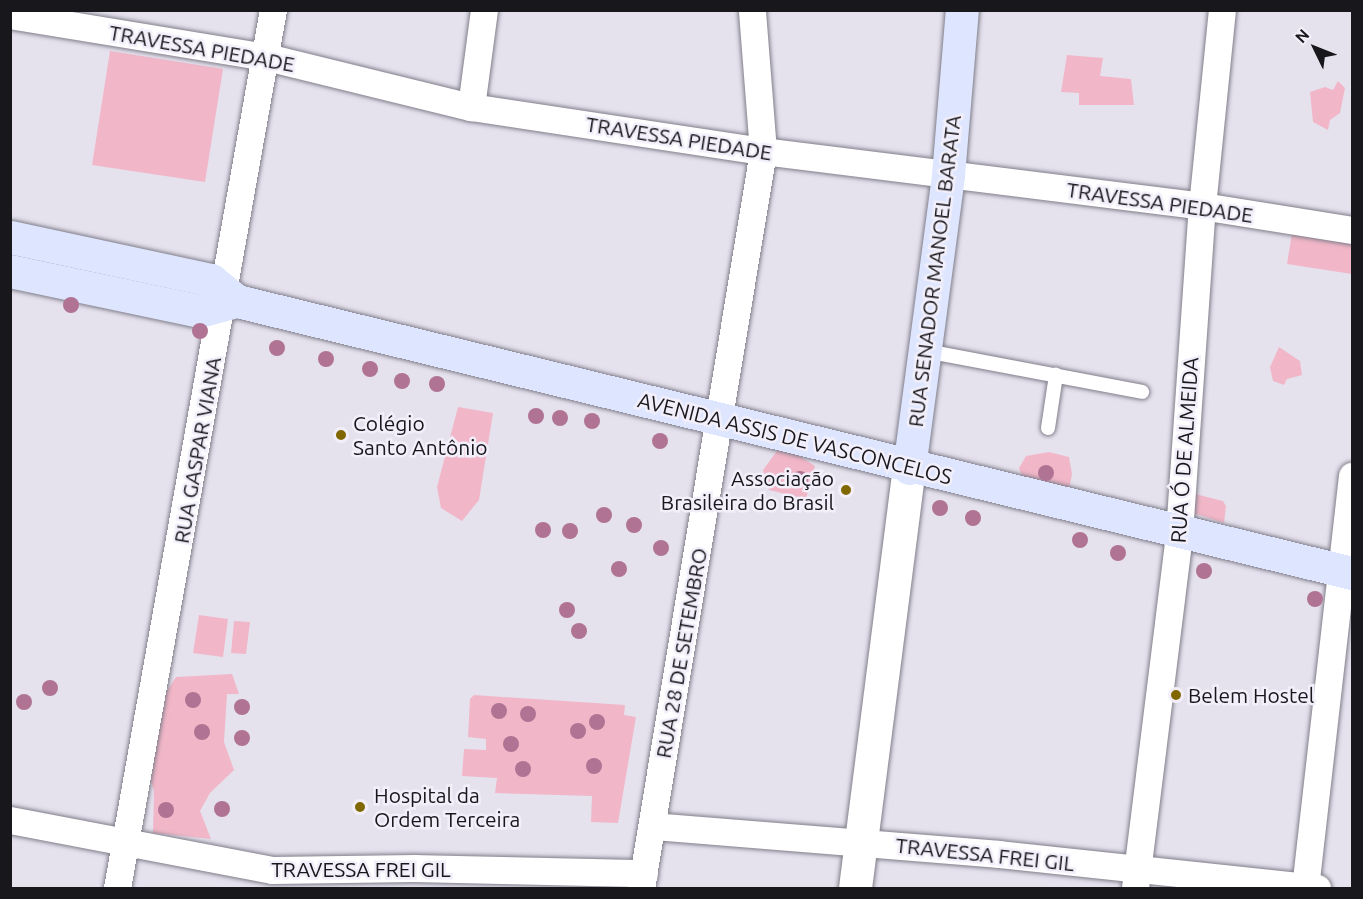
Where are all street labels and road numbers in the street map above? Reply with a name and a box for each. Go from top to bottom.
street label: TRAVESSA PIEDADE [107,19,297,77]
street label: TRAVESSA PIEDADE [584,111,774,165]
street label: RUA SENADOR MANOEL BARATA [902,114,966,428]
street label: TRAVESSA PIEDADE [1065,176,1255,228]
street label: RUA GASPAR VIANA [168,355,226,545]
street label: RUA Ó DE ALMEIDA [1165,356,1203,544]
street label: AVENIDA ASSIS DE VASCONCELOS [635,387,955,489]
street label: RUA 28 DE SETEMBRO [650,546,712,760]
street label: TRAVESSA FREI GIL [894,832,1076,876]
street label: TRAVESSA FREI GIL [271,856,451,882]

